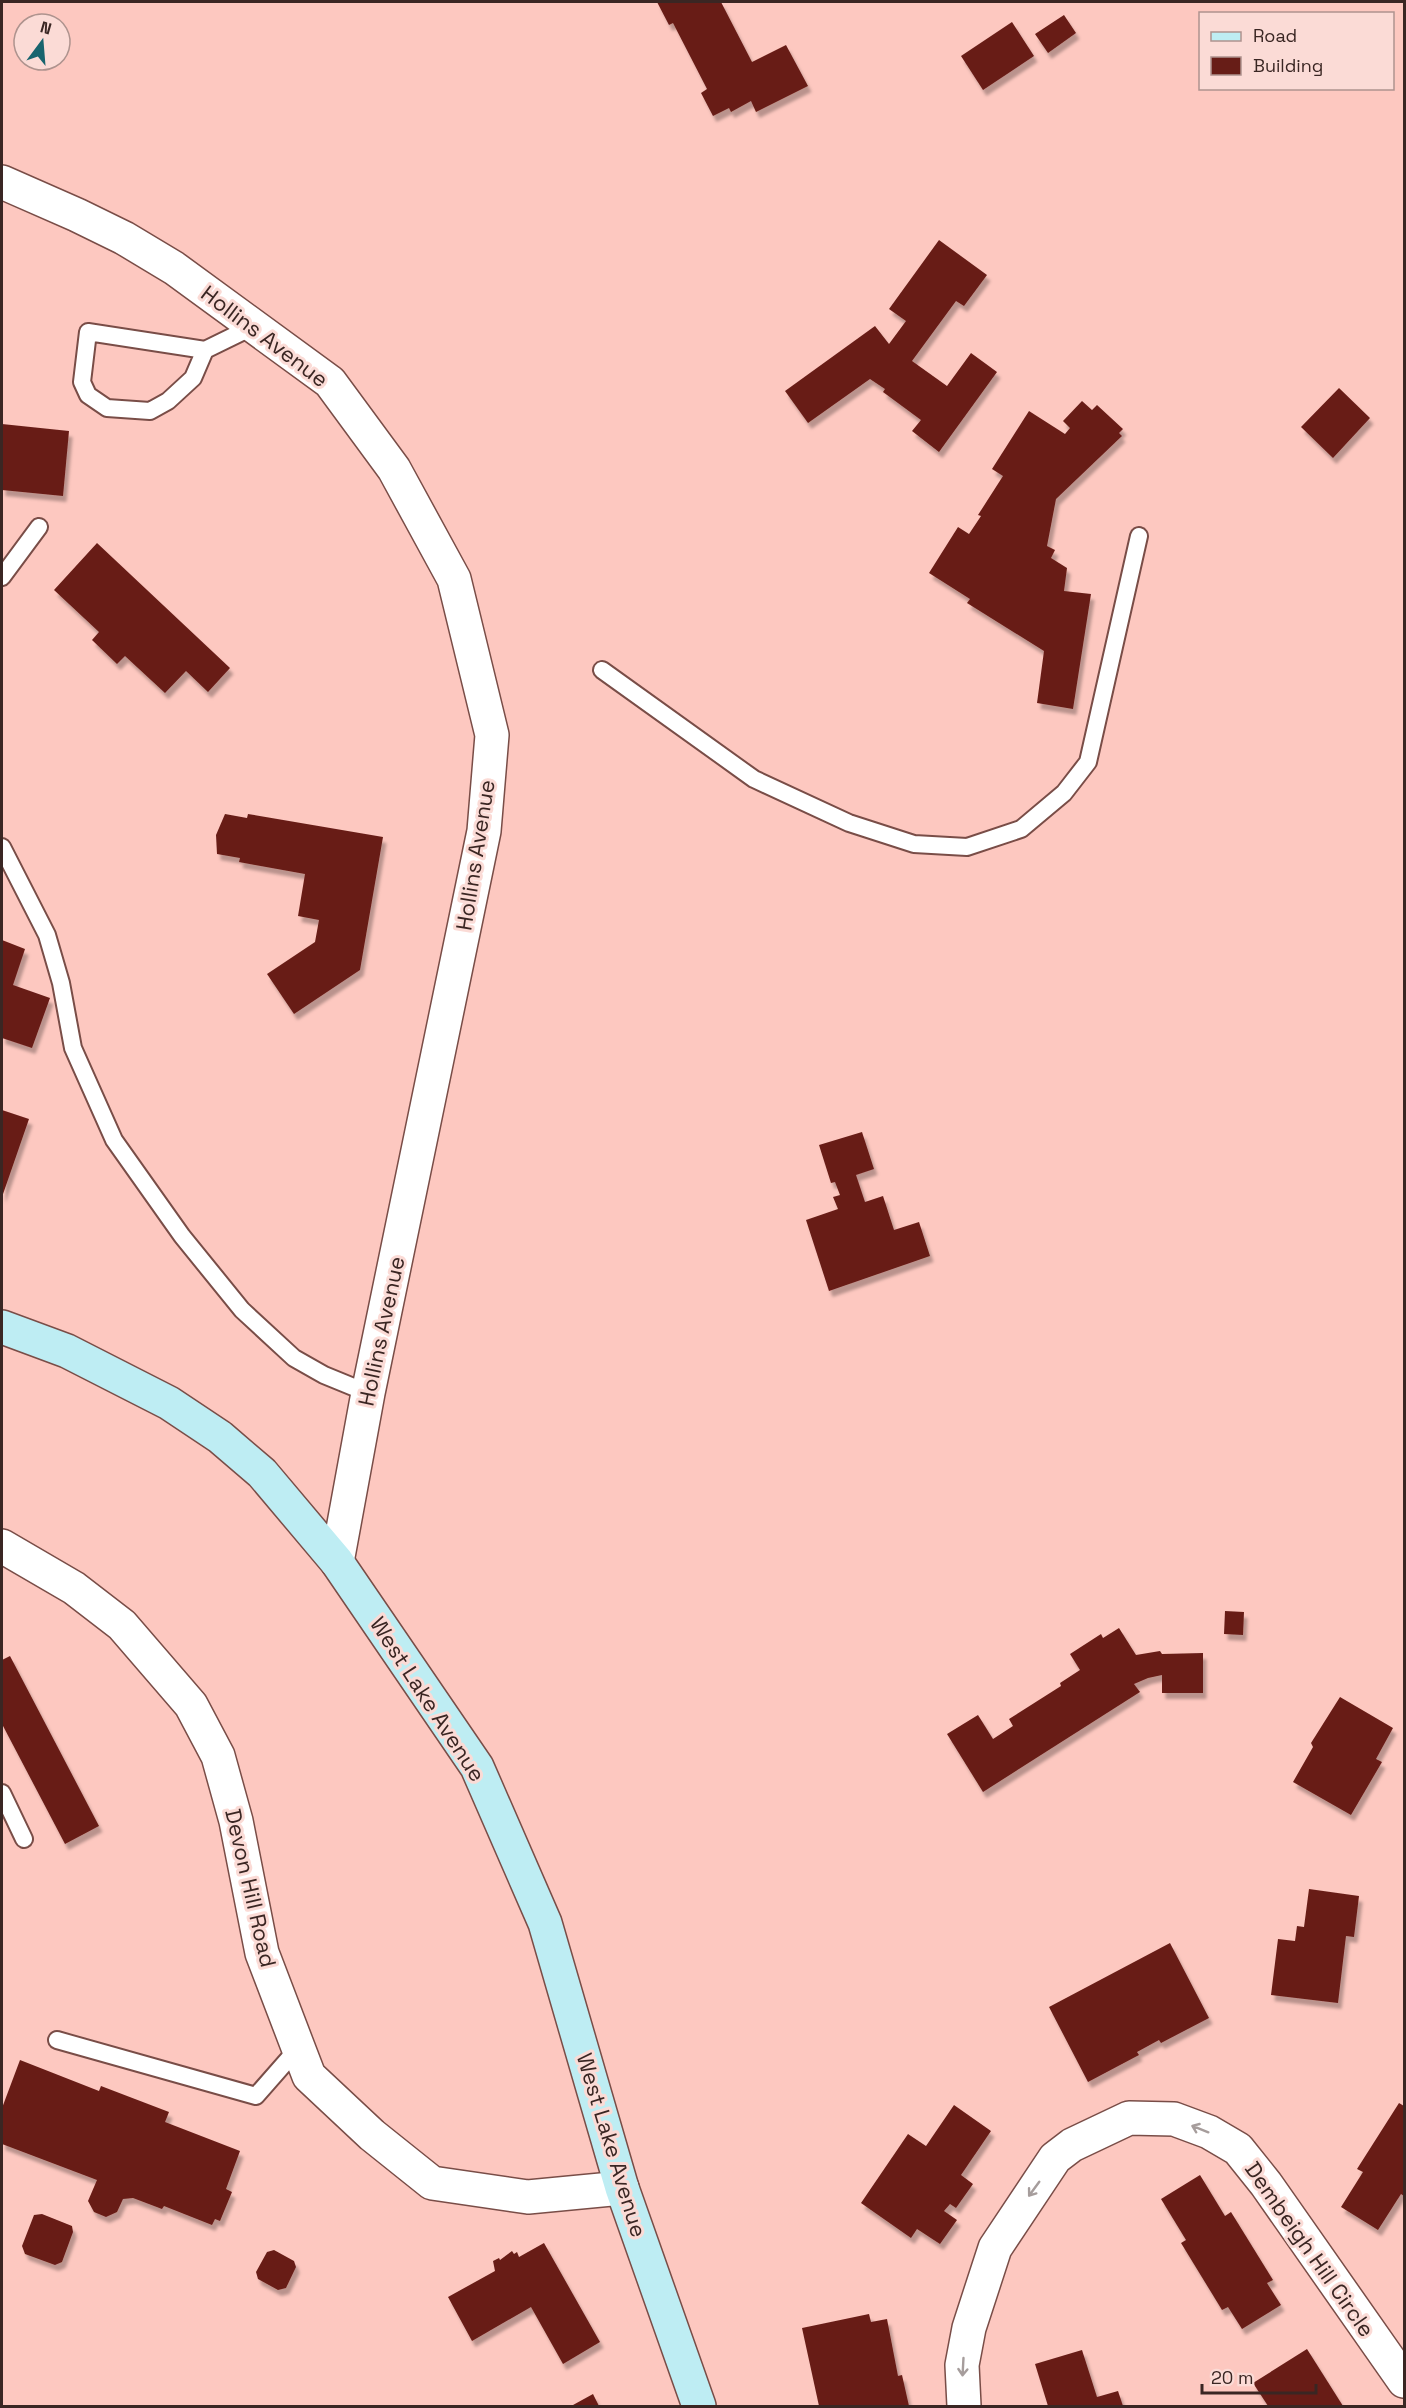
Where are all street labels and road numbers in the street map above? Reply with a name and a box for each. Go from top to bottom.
street label: Hollins Avenue [196,279,334,393]
street label: Hollins Avenue [449,778,501,932]
street label: Hollins Avenue [351,1254,411,1408]
street label: West Lake Avenue [364,1611,492,1787]
street label: Devon Hill Road [219,1806,283,1970]
street label: West Lake Avenue [571,2050,653,2240]
street label: Dembeigh Hill Circle [1239,2156,1381,2342]

